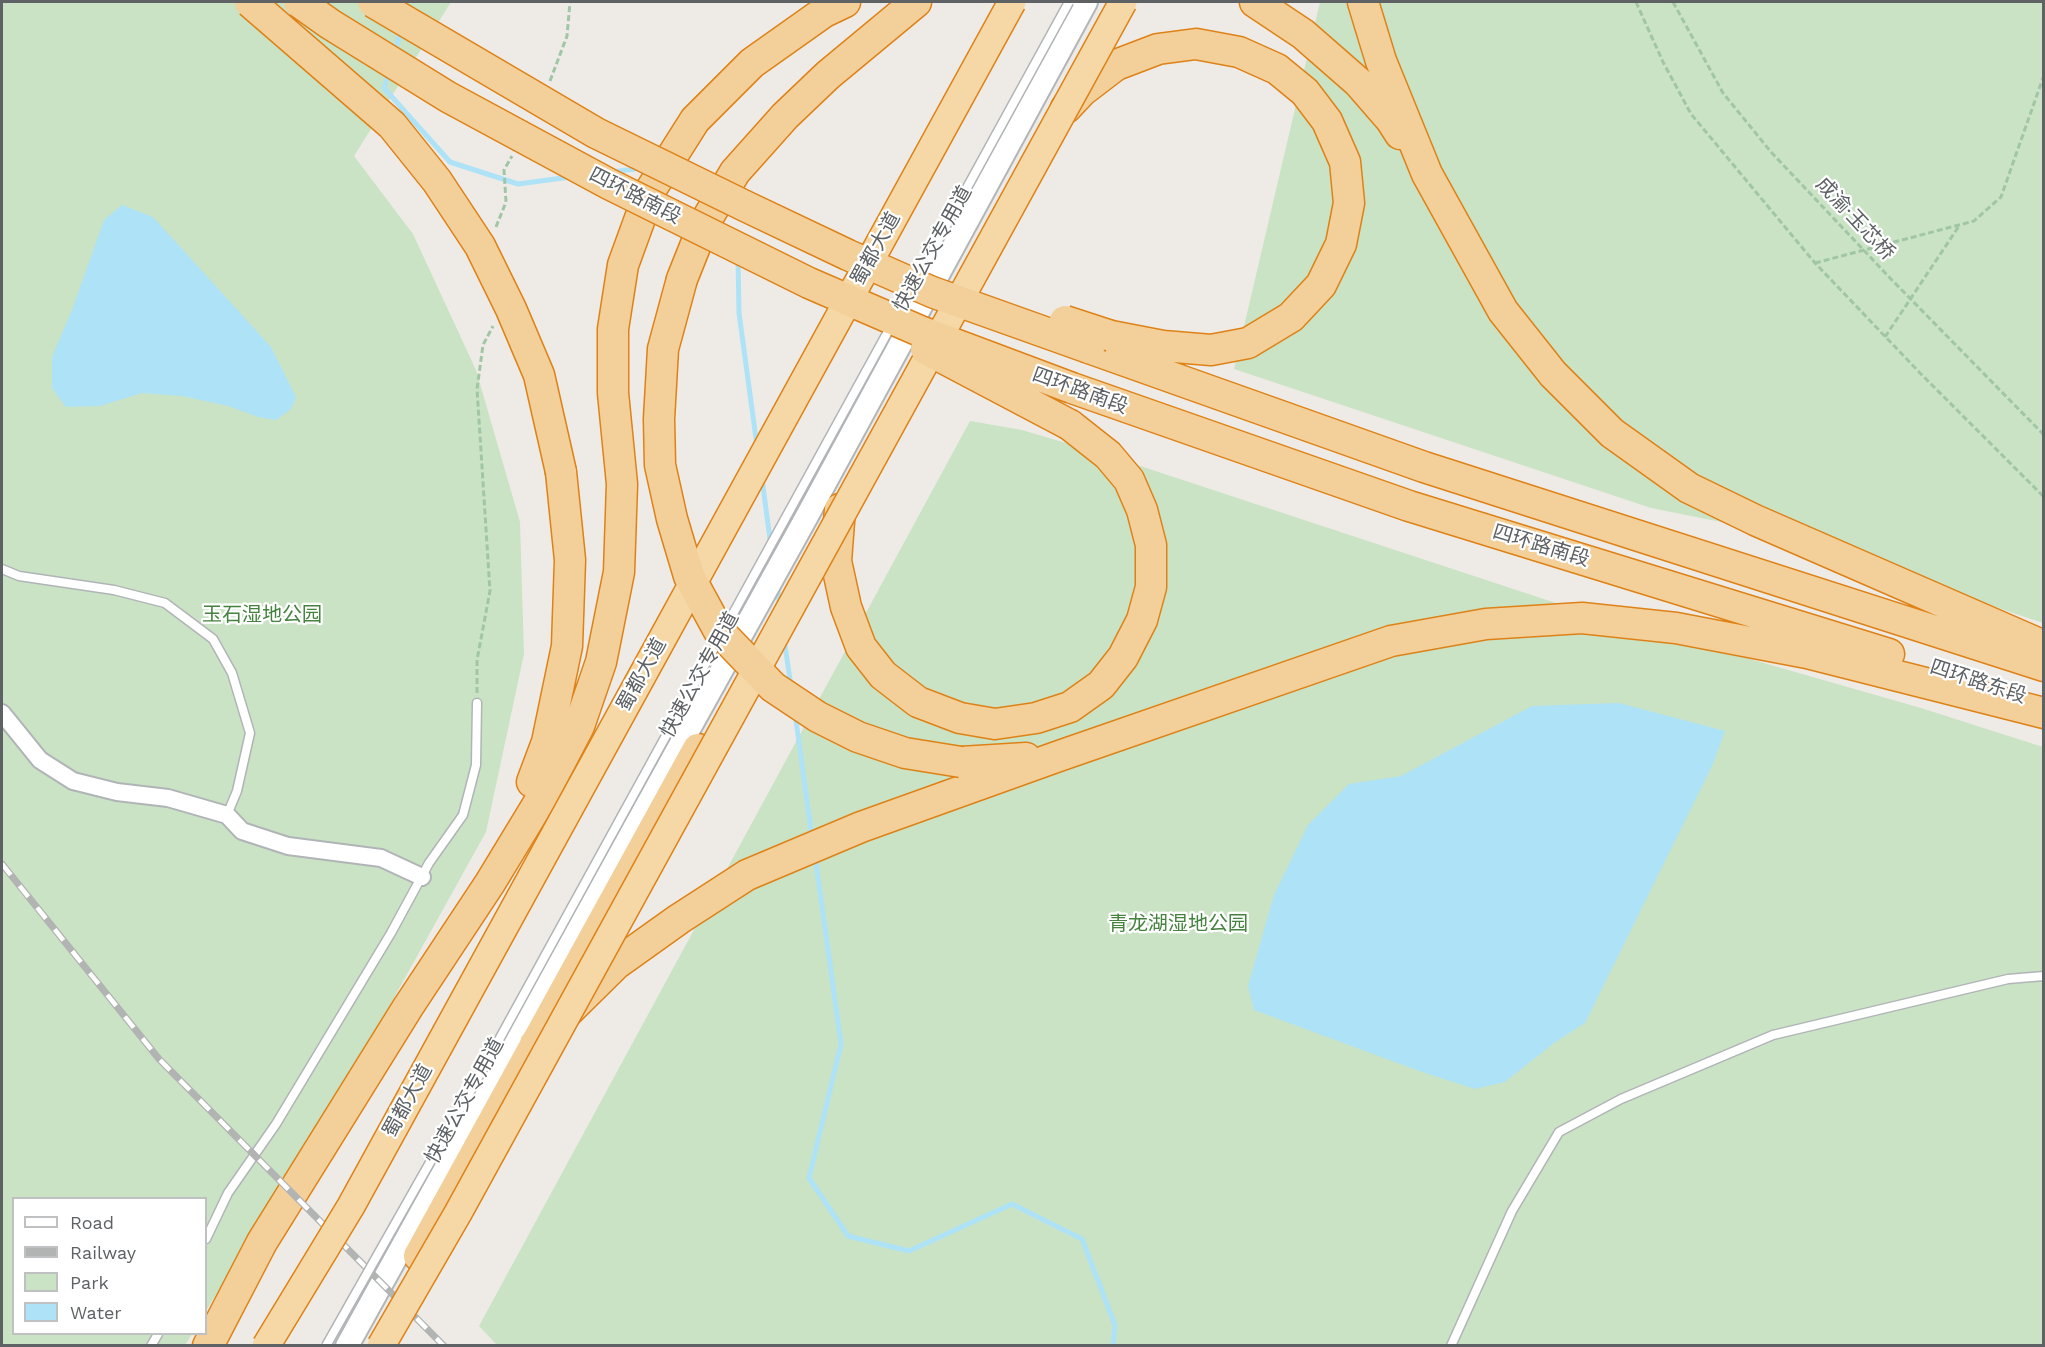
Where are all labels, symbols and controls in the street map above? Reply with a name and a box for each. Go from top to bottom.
street label: 四环路南段 [585,163,685,229]
street label: 成渝·玉芯桥 [1811,173,1899,265]
street label: 快速公交专用道 [889,182,977,316]
street label: 蜀都大道 [846,208,906,290]
street label: 四环路南段 [1029,363,1131,419]
street label: 四环路南段 [1490,520,1592,572]
park label: 玉石湿地公园 [202,603,322,627]
street label: 快速公交专用道 [656,608,744,742]
street label: 蜀都大道 [612,634,672,716]
street label: 四环路东段 [1927,655,2029,709]
park label: 青龙湖湿地公园 [1108,912,1248,936]
street label: 快速公交专用道 [421,1034,509,1168]
street label: 蜀都大道 [378,1060,438,1142]
legend [12,1197,207,1335]
text: Road [70,1212,114,1233]
text: Railway [70,1242,136,1263]
text: Park [70,1272,109,1293]
text: Water [70,1302,122,1323]

